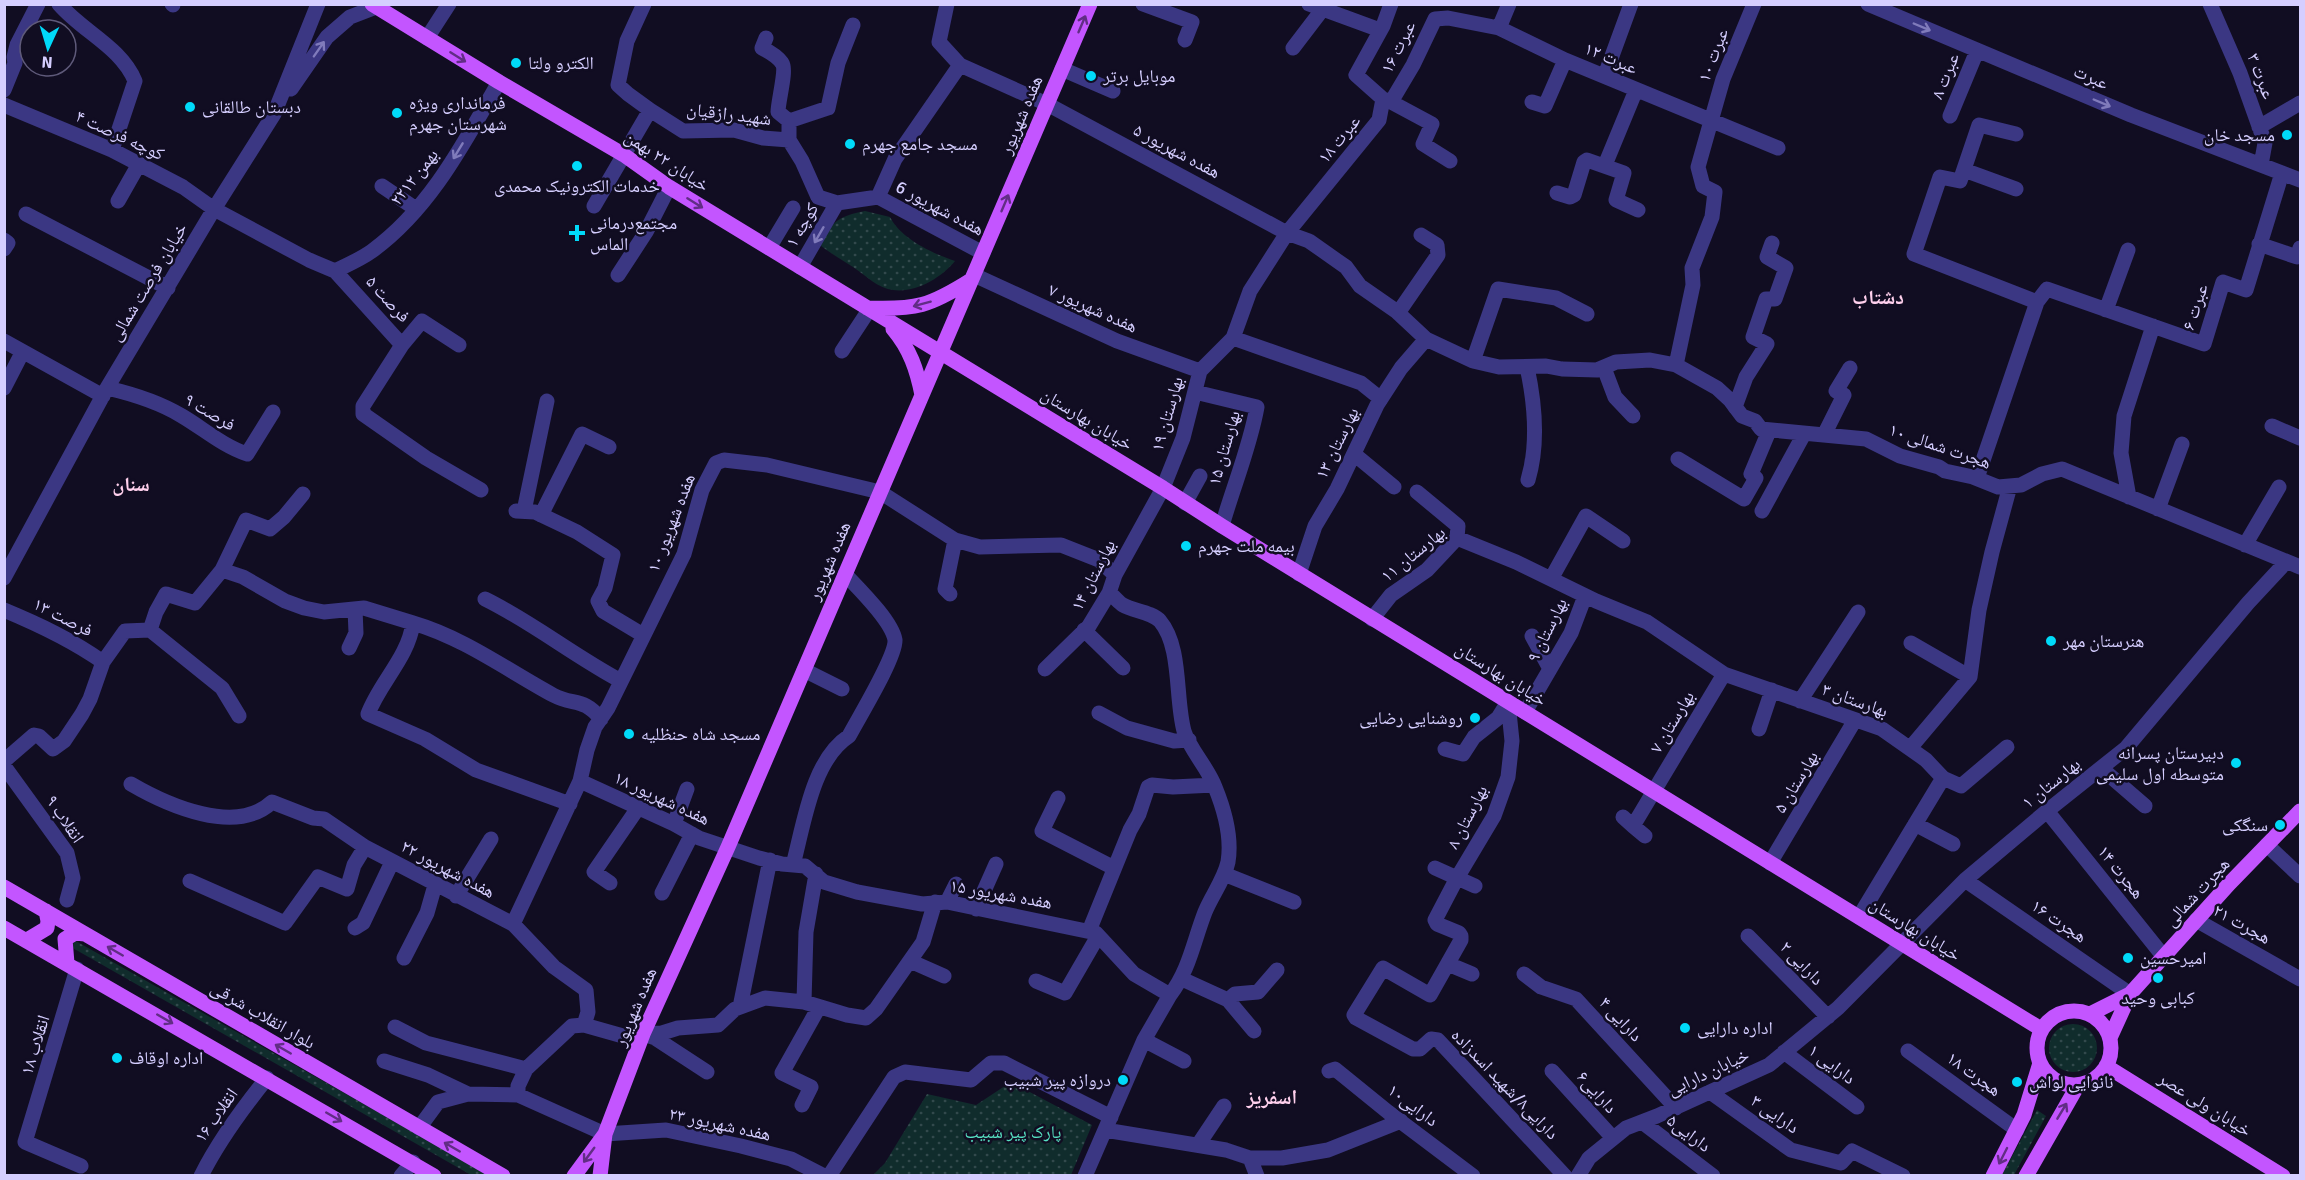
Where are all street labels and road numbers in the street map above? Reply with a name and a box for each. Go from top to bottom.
street label: عبرت ۱۶ [1376,17,1420,77]
street label: عبرت ۱۰ [1693,25,1733,85]
street label: عبرت ۱۲ [1581,37,1641,79]
street label: عبرت ۸ [1926,50,1964,102]
street label: عبرت ۳ [2242,50,2280,102]
street label: عبرت [2070,60,2112,94]
street label: هفده شهریور [994,72,1047,159]
street label: شهید رازقیان [685,98,773,130]
street label: کوچه فرصت ۴ [72,105,168,165]
street label: عبرت ۱۸ [1313,110,1365,168]
street label: هفده شهریور ۵ [1130,119,1224,183]
street label: خیابان ۲۲ بهمن [621,126,713,196]
street label: ۲۲بهمن ۱۲ [385,144,443,210]
street label: هفده شهریور 6 [892,175,988,241]
street label: کوچه ۱ [781,198,824,251]
street label: خیابان فرصت شمالی [104,219,192,345]
street label: فرصت ۵ [361,271,415,327]
street label: هفده شهریور ۷ [1045,279,1141,337]
street label: عبرت ۶ [2177,281,2213,333]
street label: بهارستان ۱۹ [1146,374,1188,454]
street label: خیابان بهارستان [1037,383,1137,455]
street label: فرصت ۹ [180,388,240,436]
street label: بهارستان ۱۳ [1310,404,1364,482]
street label: بهارستان ۱۵ [1203,408,1245,488]
street label: هجرت شمالی ۱۰ [1886,418,1994,474]
street label: هفده شهریور ۱۰ [642,471,700,575]
street label: هفده شهریور [802,518,855,605]
street label: بهارستان ۱۱ [1376,521,1450,587]
street label: بهارستان ۱۴ [1066,536,1120,614]
street label: فرصت ۱۳ [30,593,96,641]
street label: بهارستان ۹ [1522,594,1572,666]
street label: خیابان بهارستان [1451,637,1551,711]
street label: بهارستان ۳ [1819,678,1891,722]
street label: بهارستان ۷ [1645,687,1699,757]
street label: بهارستان ۵ [1769,747,1823,817]
street label: بهارستان ۱ [2017,753,2085,813]
street label: هفده شهریور ۱۸ [610,766,714,830]
street label: بهارستان ۸ [1442,781,1492,853]
street label: انقلاب ۹ [41,791,89,847]
street label: هفده شهریور ۲۲ [397,835,499,903]
street label: هجرت ۱۴ [2093,841,2149,903]
street label: هجرت شمالی [2160,853,2234,931]
street label: هفده شهریور ۱۵ [948,874,1054,914]
street label: خیابان بهارستان [1865,892,1965,966]
street label: هجرت ۱۶ [2027,894,2091,948]
street label: هجرت ۲۱ [2209,899,2275,949]
street label: دارایی ۲ [1775,936,1829,990]
street label: هفده شهریور [608,964,661,1051]
street label: بلوار انقلاب شرقی [207,976,319,1054]
street label: دارایی ۴ [1595,992,1647,1046]
street label: انقلاب ۱۸ [16,1013,54,1077]
street label: دارایی۸/شهید اسدزاده [1447,1024,1563,1144]
street label: دارایی ۱ [1804,1039,1860,1089]
street label: خیابان دارایی [1663,1043,1753,1101]
street label: هجرت ۱۸ [1942,1047,2006,1101]
street label: دارایی۶ [1572,1066,1622,1118]
street label: خیابان ولی عصر [2154,1066,2256,1141]
street label: دارایی۱۰ [1383,1079,1443,1131]
street label: انقلاب ۱۶ [189,1084,243,1146]
street label: دارایی ۳ [1747,1090,1803,1138]
street label: هفده شهریور ۲۳ [667,1102,773,1146]
street label: دارایی۵ [1663,1109,1715,1157]

